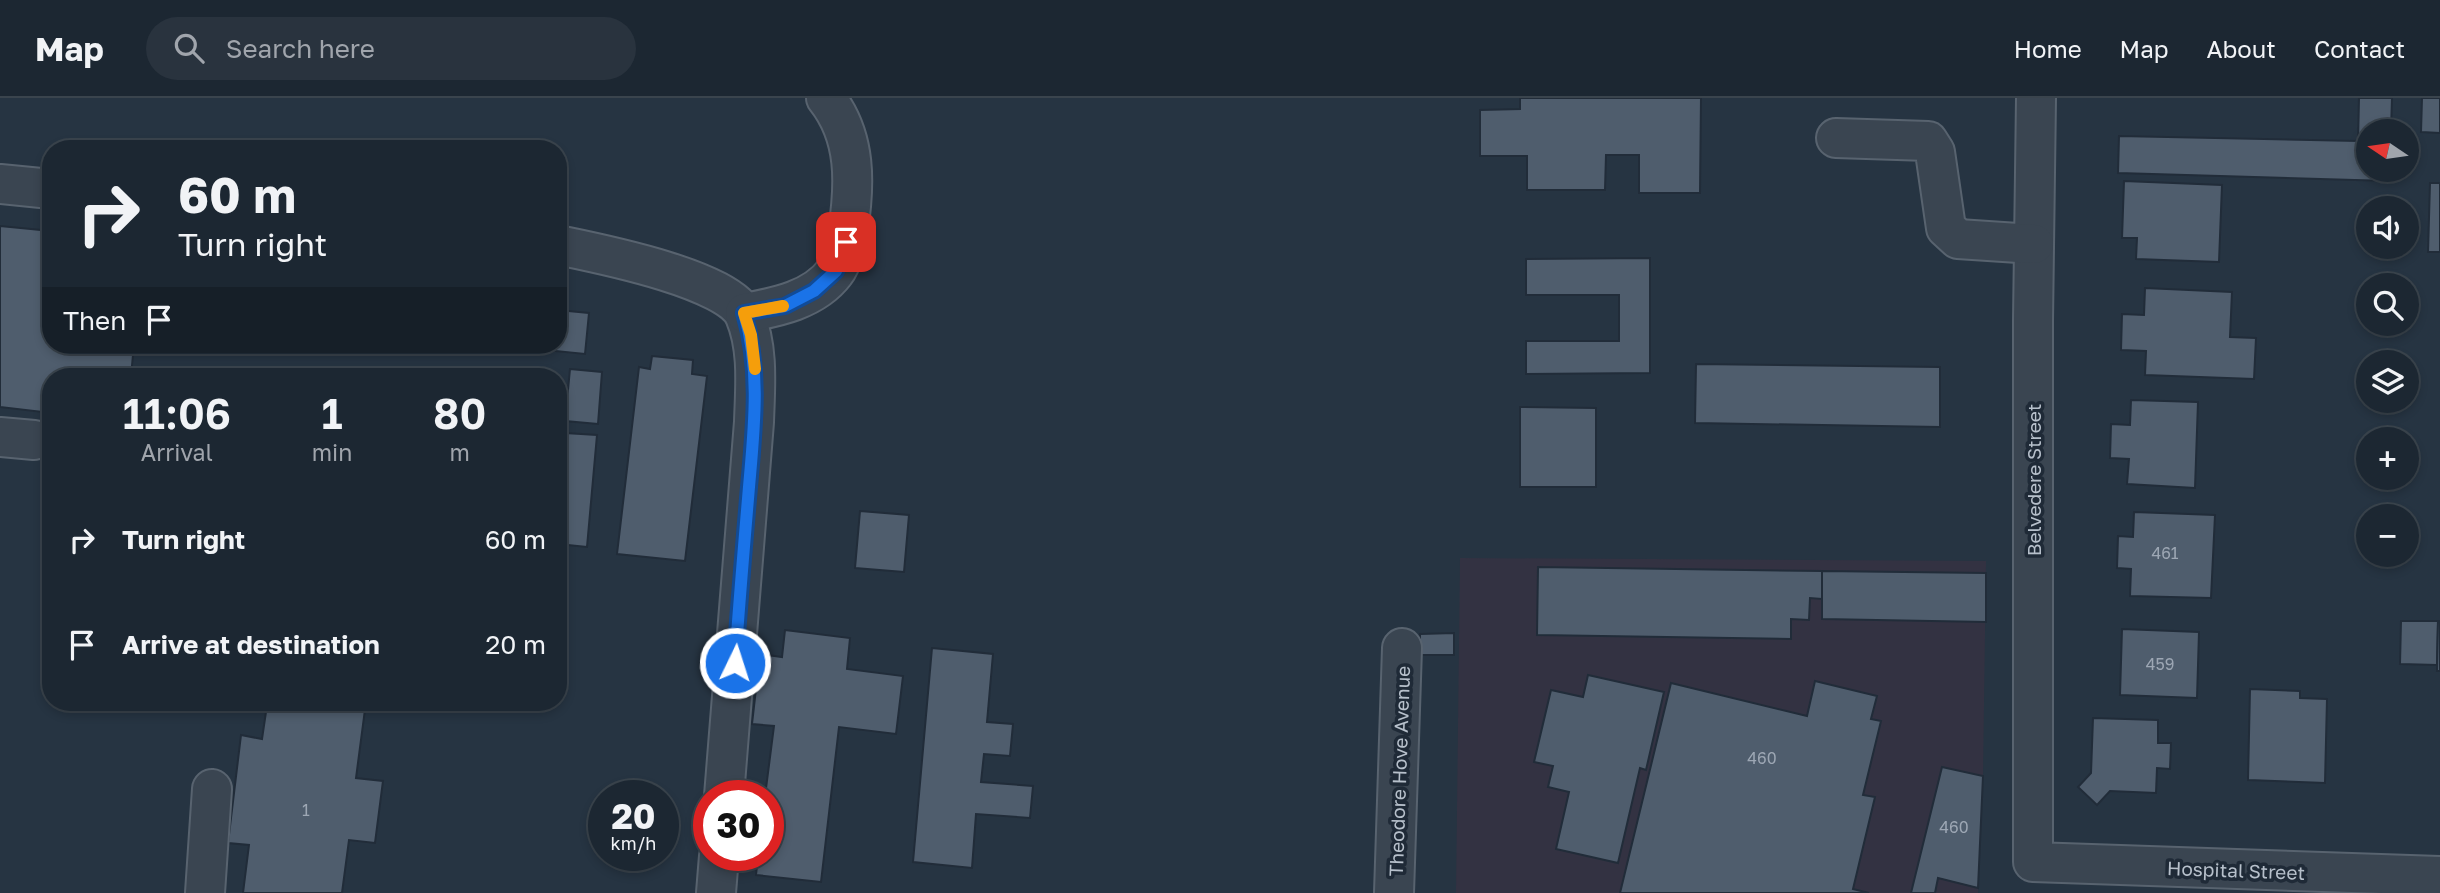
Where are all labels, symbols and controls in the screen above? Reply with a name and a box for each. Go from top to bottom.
search box [146,17,636,80]
text: Map [35,29,104,68]
icon: search [170,29,208,67]
text: Search here [226,33,375,64]
text: Home [2014,34,2082,63]
text: Map [2120,34,2169,63]
text: About [2207,34,2276,63]
text: Contact [2314,34,2405,63]
north arrow [2356,119,2418,182]
map controls [2356,119,2419,567]
text: 60 m [178,165,296,224]
icon: right [63,168,154,259]
button: sound [2356,196,2419,259]
pin [816,212,876,272]
icon: arrive [827,223,865,261]
text: Turn right [178,225,327,263]
button: search [2356,273,2419,336]
icon: arrive [140,301,178,339]
text: Then [63,305,126,336]
button: layers [2356,350,2419,413]
text: 11:06 [123,388,231,438]
text: 1 [321,388,343,438]
text: 80 [433,388,486,438]
street label: Belvedere Street [2022,404,2045,556]
button: + [2356,427,2419,490]
text: Arrival [141,438,213,466]
text: min [312,438,352,466]
text: m [450,438,470,466]
button: − [2356,504,2419,567]
icon: right [63,521,101,559]
text: Turn right [122,524,245,555]
text: 60 m [485,524,546,555]
house number: 461 [2151,543,2179,563]
icon: arrive [63,626,101,664]
position arrow [698,626,772,700]
text: Arrive at destination [122,629,380,660]
text: 20 m [485,629,546,660]
house number: 459 [2146,654,2174,674]
street label: Theodore Hove Avenue [1384,665,1414,877]
house number: 460 [1747,748,1777,768]
speed limit sign: 30 [693,780,784,871]
text: 20 [611,795,656,837]
house number: 1 [302,800,310,820]
house number: 460 [1939,817,1969,837]
text: km/h [611,832,656,854]
street label: Hospital Street [2167,856,2305,884]

